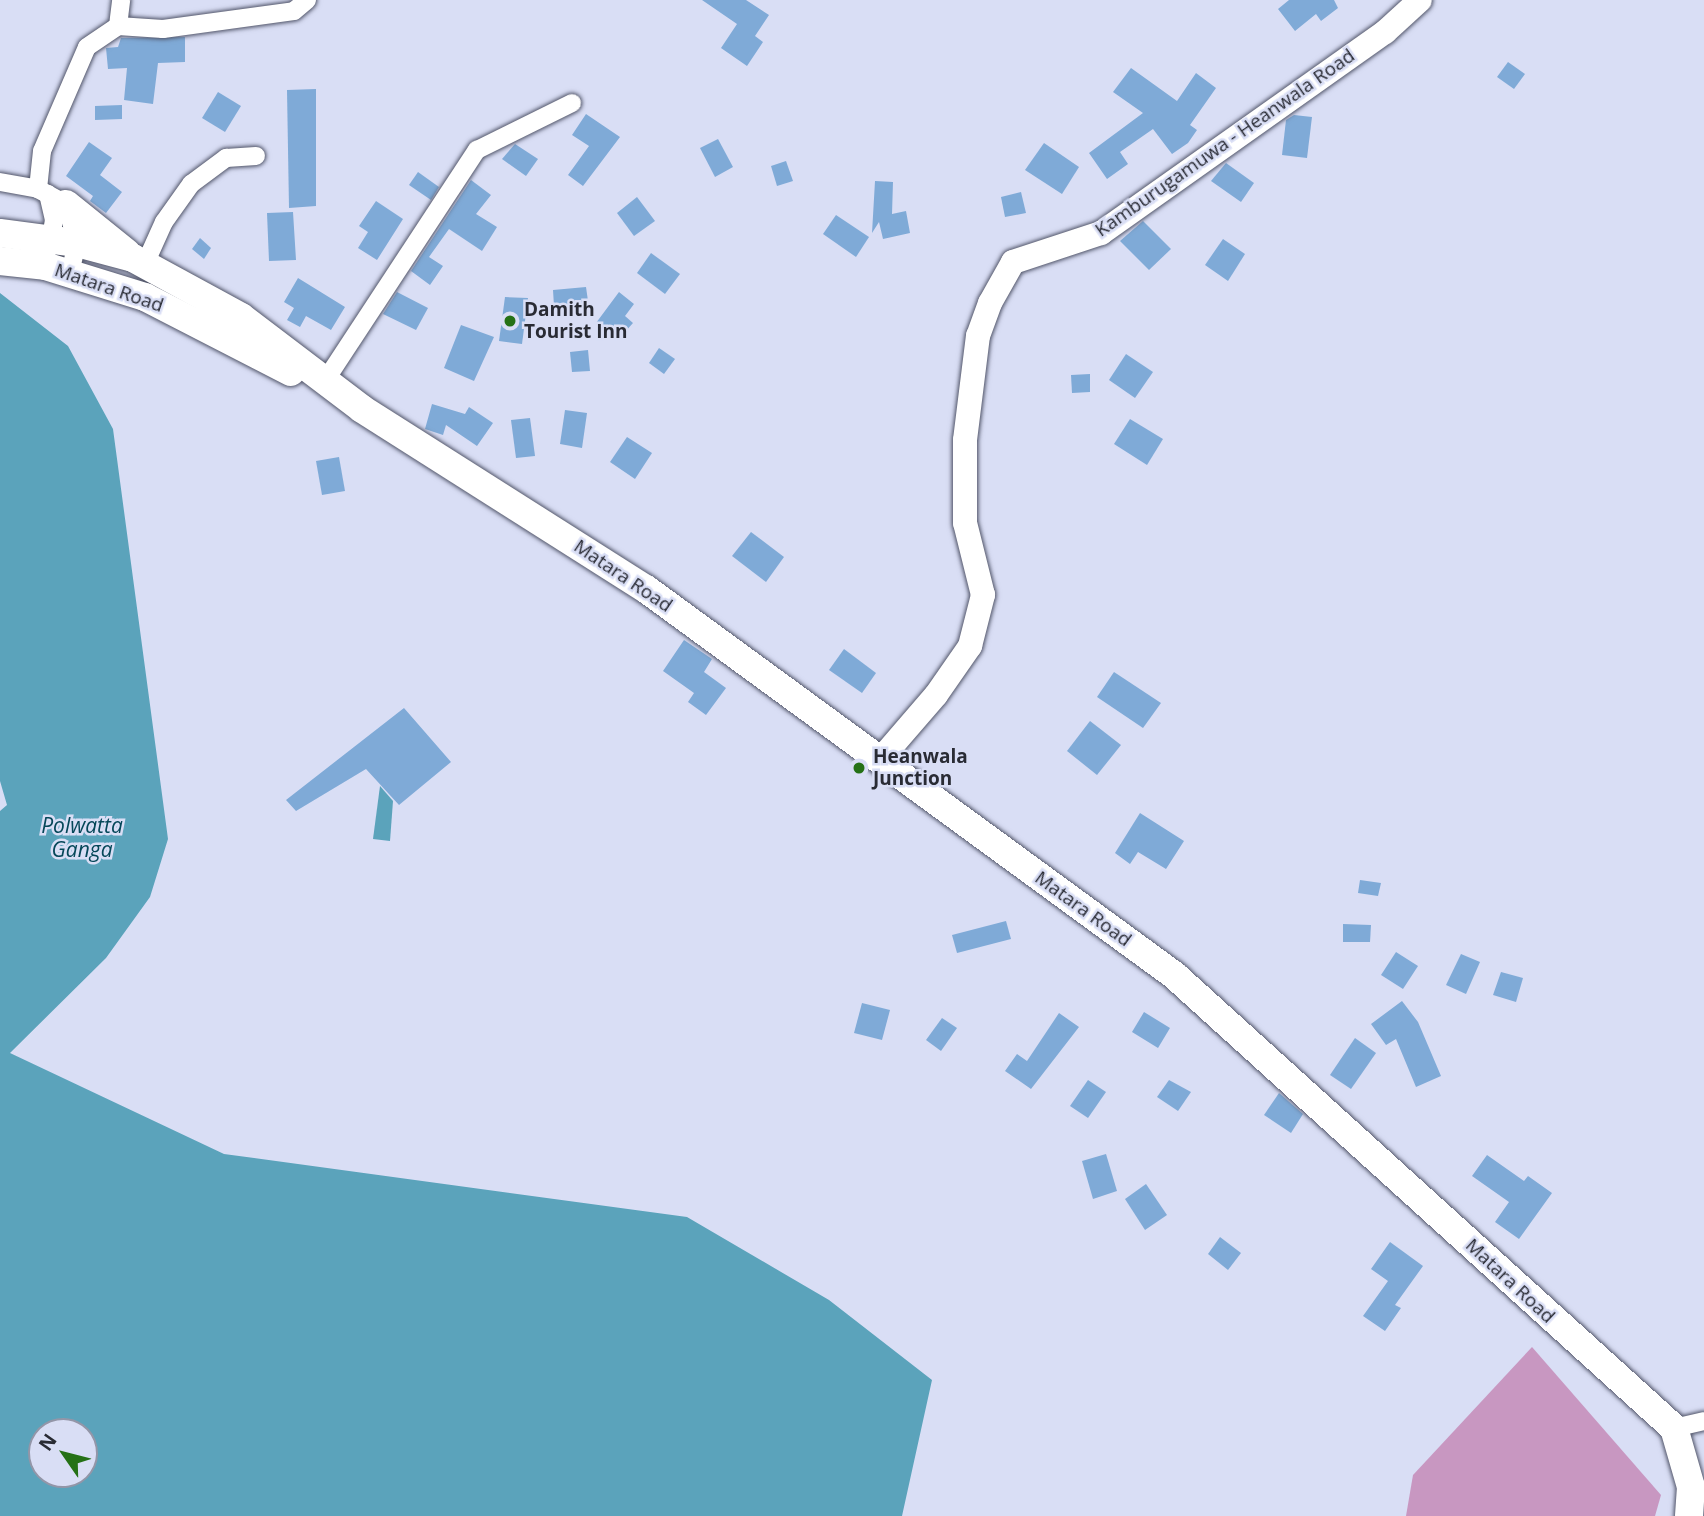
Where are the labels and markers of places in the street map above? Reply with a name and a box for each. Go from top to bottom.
place label: Damith Tourist Inn [524,299,628,343]
marker: Damith Tourist Inn [502,313,518,329]
place label: Heanwala Junction [873,746,968,790]
marker: Heanwala Junction [851,760,867,776]

